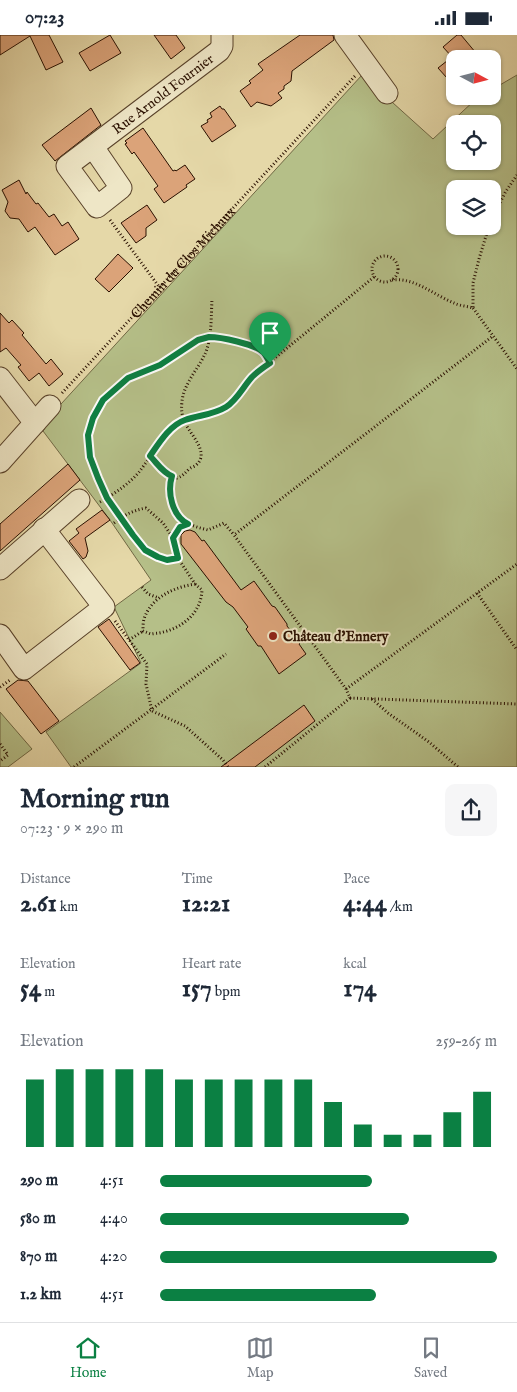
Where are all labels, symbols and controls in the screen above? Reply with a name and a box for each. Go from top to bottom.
text: 07:23 [25,6,64,30]
street label: Rue Arnold Fournier [109,50,218,139]
north arrow [446,50,501,105]
map controls [446,50,501,235]
button: locate [446,115,501,170]
button: layers [446,180,501,235]
street label: Chemin du Clos Michaux [127,203,240,323]
pin [249,312,291,363]
icon: arrive [256,319,284,347]
place label: Château d'Ennery [283,628,390,646]
marker: Château d'Ennery [267,630,279,642]
text: Morning run [20,782,170,817]
button: share [445,784,497,836]
text: 07:23 · 9 × 290 m [20,819,123,839]
text: Distance [20,870,71,888]
text: Time [182,870,213,888]
text: Pace [343,870,370,888]
text: 2.61 [20,888,57,920]
text: 12:21 [182,888,230,920]
text: 4:44 [343,888,387,920]
text: km [57,898,78,916]
text: /km [387,898,413,916]
text: Elevation [20,955,76,973]
text: Heart rate [182,955,241,973]
text: kcal [343,955,367,973]
text: 54 [20,973,41,1005]
text: 157 [182,973,212,1005]
text: 174 [343,973,377,1005]
text: m [41,983,55,1001]
text: bpm [212,983,241,1001]
text: Elevation [20,1032,83,1052]
text: 259–265 m [436,1032,497,1052]
text: 290 m [20,1171,58,1191]
text: 4:51 [100,1171,124,1191]
text: 580 m [20,1209,56,1229]
text: 4:40 [100,1209,128,1229]
text: 870 m [20,1247,57,1267]
text: 4:20 [100,1247,127,1267]
text: 1.2 km [20,1285,61,1305]
text: 4:51 [100,1285,124,1305]
tab: Home [70,1334,106,1382]
tab: Map [246,1334,274,1382]
tab: Saved [414,1334,447,1382]

